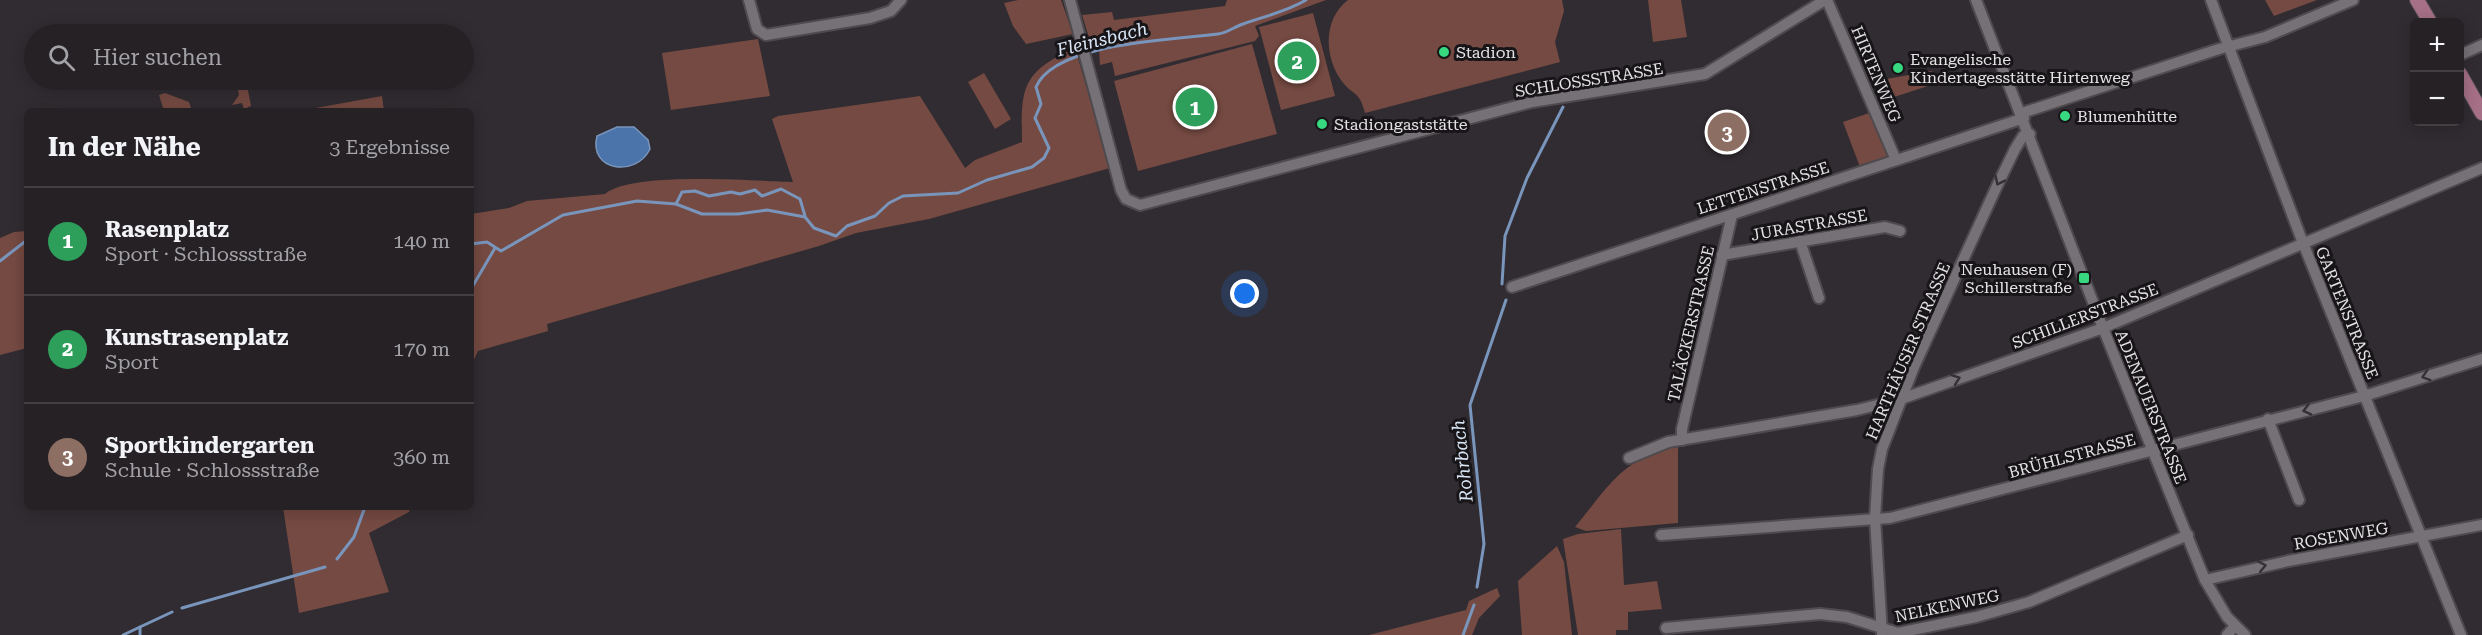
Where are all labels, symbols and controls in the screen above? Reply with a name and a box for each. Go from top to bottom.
water label: Fleinsbach [1053,18,1150,61]
map controls [2410,18,2464,126]
button: + [2410,18,2464,72]
street label: HIRTENWEG [1847,23,1905,125]
search box [24,24,474,90]
pin: 2 [1278,38,1316,84]
icon: search [45,41,78,74]
place label: Stadion [1456,43,1516,62]
text: Hier suchen [93,45,222,70]
marker: Stadion [1437,45,1451,59]
place label: Evangelische Kindertagesstätte Hirtenweg [1910,50,2131,87]
street label: SCHLOSSSTRASSE [1514,59,1664,101]
marker: Evangelische Kindertagesstätte Hirtenweg [1891,61,1905,75]
button: − [2410,72,2464,126]
pin: 1 [1176,84,1214,130]
place label: Blumenhütte [2077,107,2177,126]
marker: Blumenhütte [2058,109,2072,123]
pin: 3 [1708,110,1746,154]
place label: Stadiongaststätte [1334,115,1468,134]
marker: Stadiongaststätte [1315,117,1329,131]
text: In der Nähe [48,132,201,162]
text: 3 Ergebnisse [329,135,450,159]
street label: LETTENSTRASSE [1695,158,1831,218]
one-way arrow [1995,175,2007,186]
street label: JURASTRASSE [1749,205,1869,245]
text: Rasenplatz [105,217,229,242]
text: 1 [62,229,73,253]
text: 140 m [393,229,450,253]
text: Sport · Schlossstraße [105,242,307,266]
street label: TALÄCKERSTRASSE [1664,244,1718,404]
street label: GARTENSTRASSE [2312,244,2382,382]
street label: HARTHÄUSER STRASSE [1862,259,1954,443]
place label: Neuhausen (F) Schillerstraße [1961,260,2072,297]
marker: Neuhausen (F) Schillerstraße [2077,271,2091,285]
your location [1230,279,1259,308]
street label: SCHILLERSTRASSE [2009,279,2161,353]
text: Kunstrasenplatz [105,325,288,350]
street label: ADENAUERSTRASSE [2111,327,2191,487]
text: 2 [62,337,73,361]
text: 170 m [393,337,450,361]
text: Sport [105,350,159,374]
one-way arrow [2421,369,2432,381]
one-way arrow [1950,374,1961,387]
one-way arrow [2302,402,2312,415]
water label: Rohrbach [1447,419,1477,504]
street label: BRÜHLSTRASSE [2006,430,2138,482]
text: Sportkindergarten [105,433,315,458]
text: 3 [62,445,73,469]
text: 360 m [393,445,450,469]
text: Schule · Schlossstraße [105,458,320,482]
street label: ROSENWEG [2292,518,2390,554]
one-way arrow [2257,561,2267,574]
street label: NELKENWEG [1893,586,2002,626]

